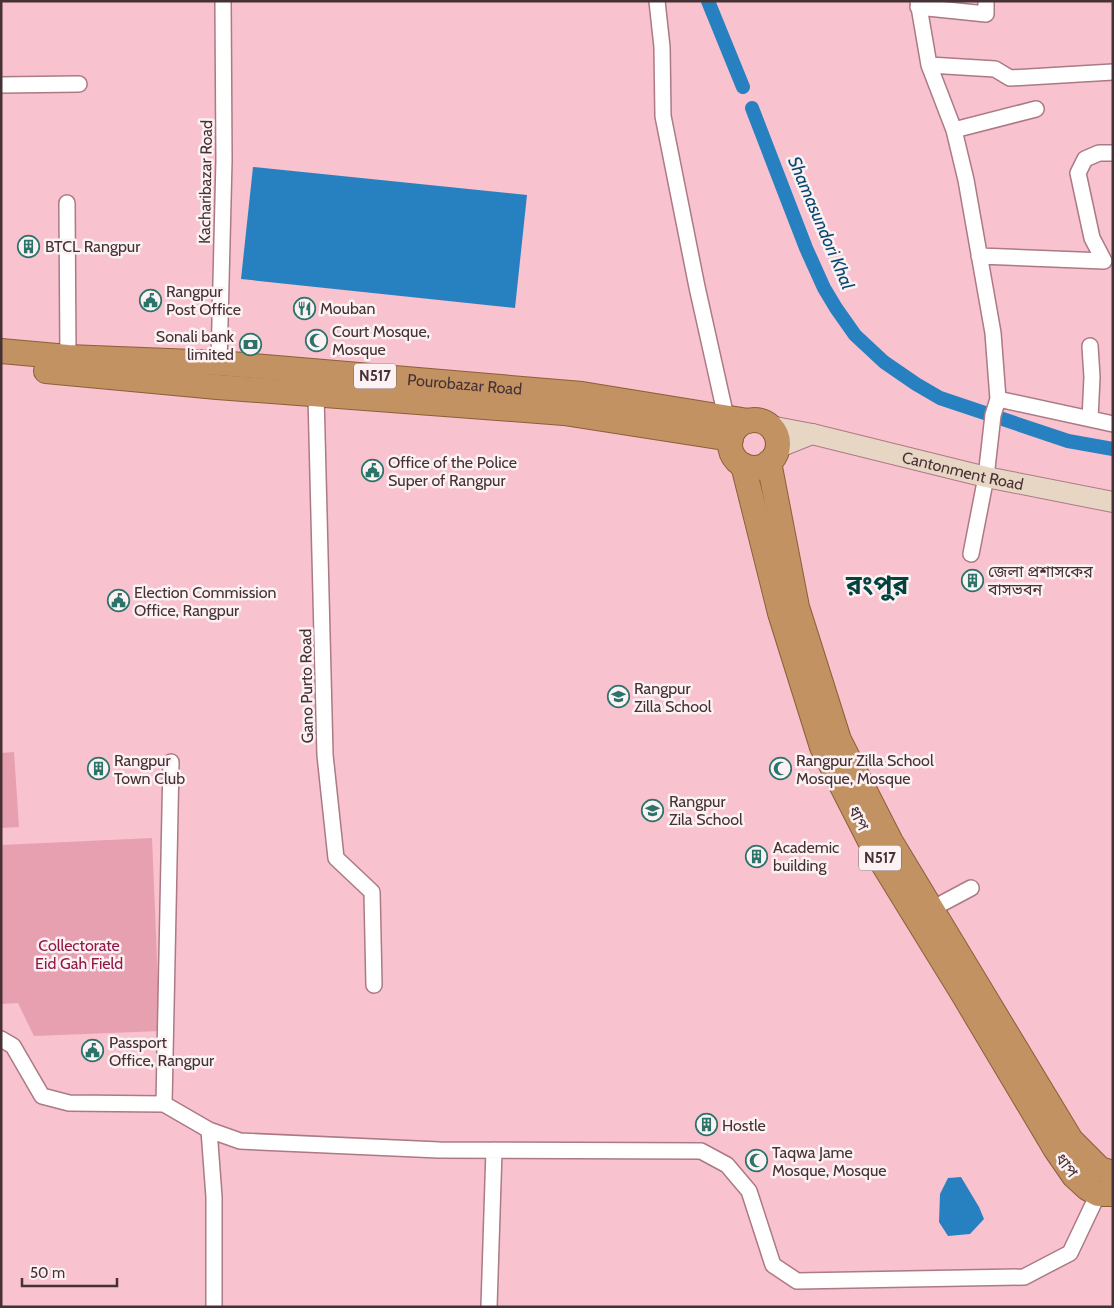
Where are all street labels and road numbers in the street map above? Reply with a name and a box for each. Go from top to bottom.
street label: Kacharibazar Road [195,120,216,244]
road number: N517 [354,364,396,388]
street label: Pourobazar Road [407,370,523,399]
street label: Cantonment Road [900,448,1025,494]
street label: Gano Purto Road [296,628,317,743]
street label: ধাপ [844,803,873,834]
road number: N517 [859,846,901,870]
street label: ধাপ [1051,1150,1082,1182]

